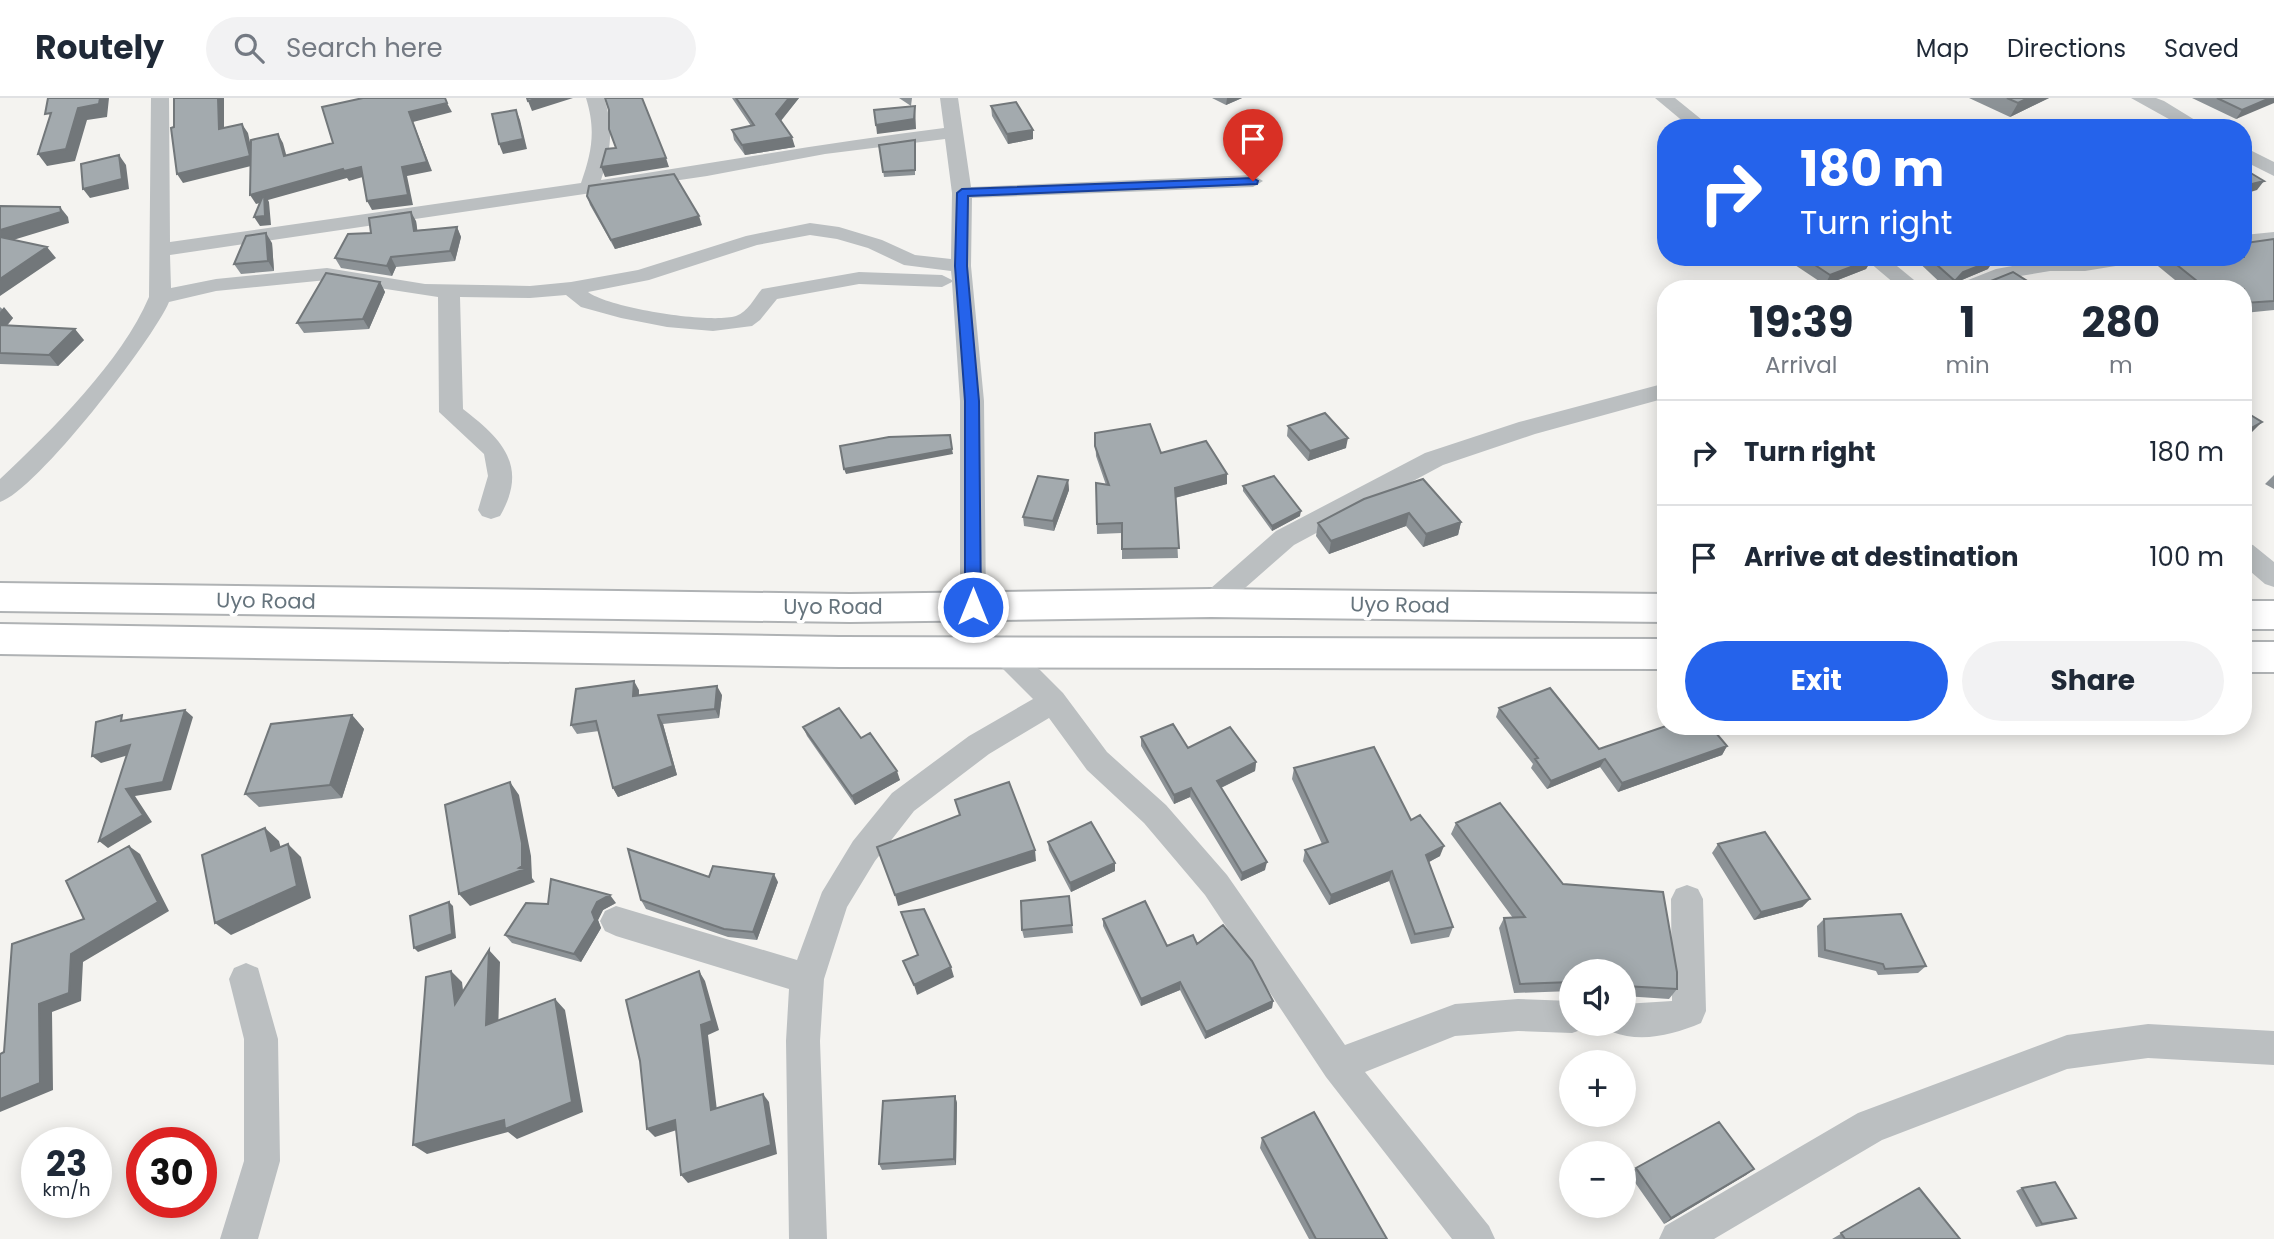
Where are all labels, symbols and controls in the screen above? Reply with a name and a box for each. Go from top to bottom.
search box [206,17,696,80]
text: Routely [35,24,164,71]
icon: search [230,29,268,67]
text: Search here [286,30,443,66]
text: Map [1916,32,1969,65]
text: Directions [2007,32,2126,65]
text: Saved [2164,32,2239,65]
pin [1223,109,1283,181]
icon: arrive [1234,120,1272,158]
text: 180 m [1800,135,1944,203]
icon: right [1685,147,1776,238]
text: Turn right [1800,200,1952,245]
text: 19:39 [1749,293,1854,352]
text: 1 [1960,293,1975,352]
text: 280 [2082,293,2160,352]
text: Arrival [1765,349,1837,381]
text: min [1946,349,1990,381]
text: m [2109,349,2133,381]
icon: right [1685,434,1723,472]
text: Turn right [1744,434,1876,470]
text: 180 m [2149,434,2224,470]
icon: arrive [1685,539,1723,577]
text: Arrive at destination [1744,539,2019,575]
text: 100 m [2149,539,2224,575]
position arrow [936,570,1010,644]
street label: Uyo Road [216,585,316,616]
street label: Uyo Road [1350,589,1450,620]
street label: Uyo Road [783,592,883,621]
button: Exit [1685,641,1948,721]
button: Share [1962,641,2224,721]
map controls [1559,959,1636,1218]
button: sound [1559,959,1636,1036]
button: + [1559,1050,1636,1127]
speed limit sign: 30 [126,1127,217,1218]
text: 23 [46,1139,87,1188]
button: − [1559,1141,1636,1218]
text: km/h [43,1177,90,1202]

